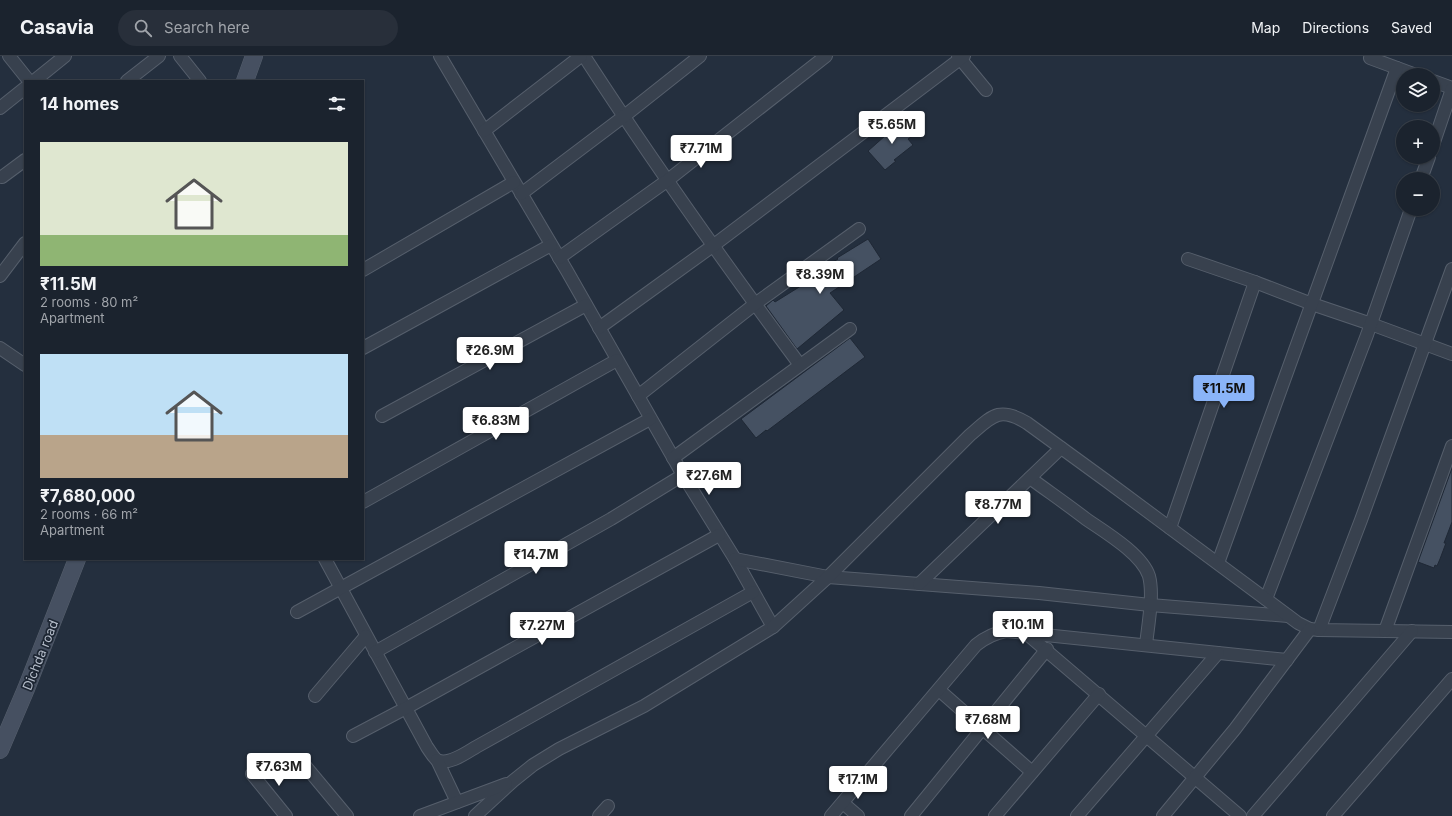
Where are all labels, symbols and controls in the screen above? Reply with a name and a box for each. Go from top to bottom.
search box [118,10,398,46]
text: Casavia [20,16,94,39]
icon: search [132,17,154,39]
text: Search here [164,18,250,37]
text: Map [1251,19,1280,36]
text: Directions [1302,19,1369,36]
text: Saved [1391,19,1432,36]
map controls [1396,68,1440,216]
button: layers [1396,68,1440,112]
icon: filters [326,93,348,115]
text: 14 homes [40,94,119,114]
pin: ₹5.65M [859,111,925,145]
text: ₹5.65M [868,116,916,132]
button: + [1396,120,1440,164]
pin: ₹7.71M [668,135,734,169]
text: ₹7.71M [680,140,722,156]
icon: home [158,168,230,240]
button: − [1396,172,1440,216]
pin: ₹8.39M [787,261,853,295]
text: ₹8.39M [796,266,844,282]
text: ₹11.5M [40,274,97,294]
text: 2 rooms · 80 m² [40,294,138,310]
text: Apartment [40,310,105,326]
pin: ₹26.9M [457,337,523,371]
text: ₹26.9M [466,342,514,358]
pin: ₹11.5M [1191,375,1257,409]
icon: home [158,380,230,452]
text: ₹11.5M [1202,380,1246,396]
pin: ₹6.83M [463,407,529,441]
text: ₹6.83M [472,412,520,428]
pin: ₹27.6M [676,462,742,496]
text: ₹27.6M [686,467,732,483]
text: ₹7,680,000 [40,486,135,506]
pin: ₹8.77M [965,491,1031,525]
text: ₹8.77M [974,496,1022,512]
text: 2 rooms · 66 m² [40,506,138,522]
text: Apartment [40,522,105,538]
pin: ₹14.7M [503,541,569,575]
text: ₹14.7M [513,546,559,562]
pin: ₹10.1M [990,611,1056,645]
pin: ₹7.27M [509,612,575,646]
text: ₹10.1M [1002,616,1044,632]
text: ₹7.27M [519,617,565,633]
street label: Dichda road [19,618,61,692]
pin: ₹7.68M [955,706,1021,740]
text: ₹7.68M [965,711,1011,727]
pin: ₹7.63M [246,753,312,787]
text: ₹7.63M [256,758,302,774]
pin: ₹17.1M [825,766,891,800]
text: ₹17.1M [838,771,878,787]

